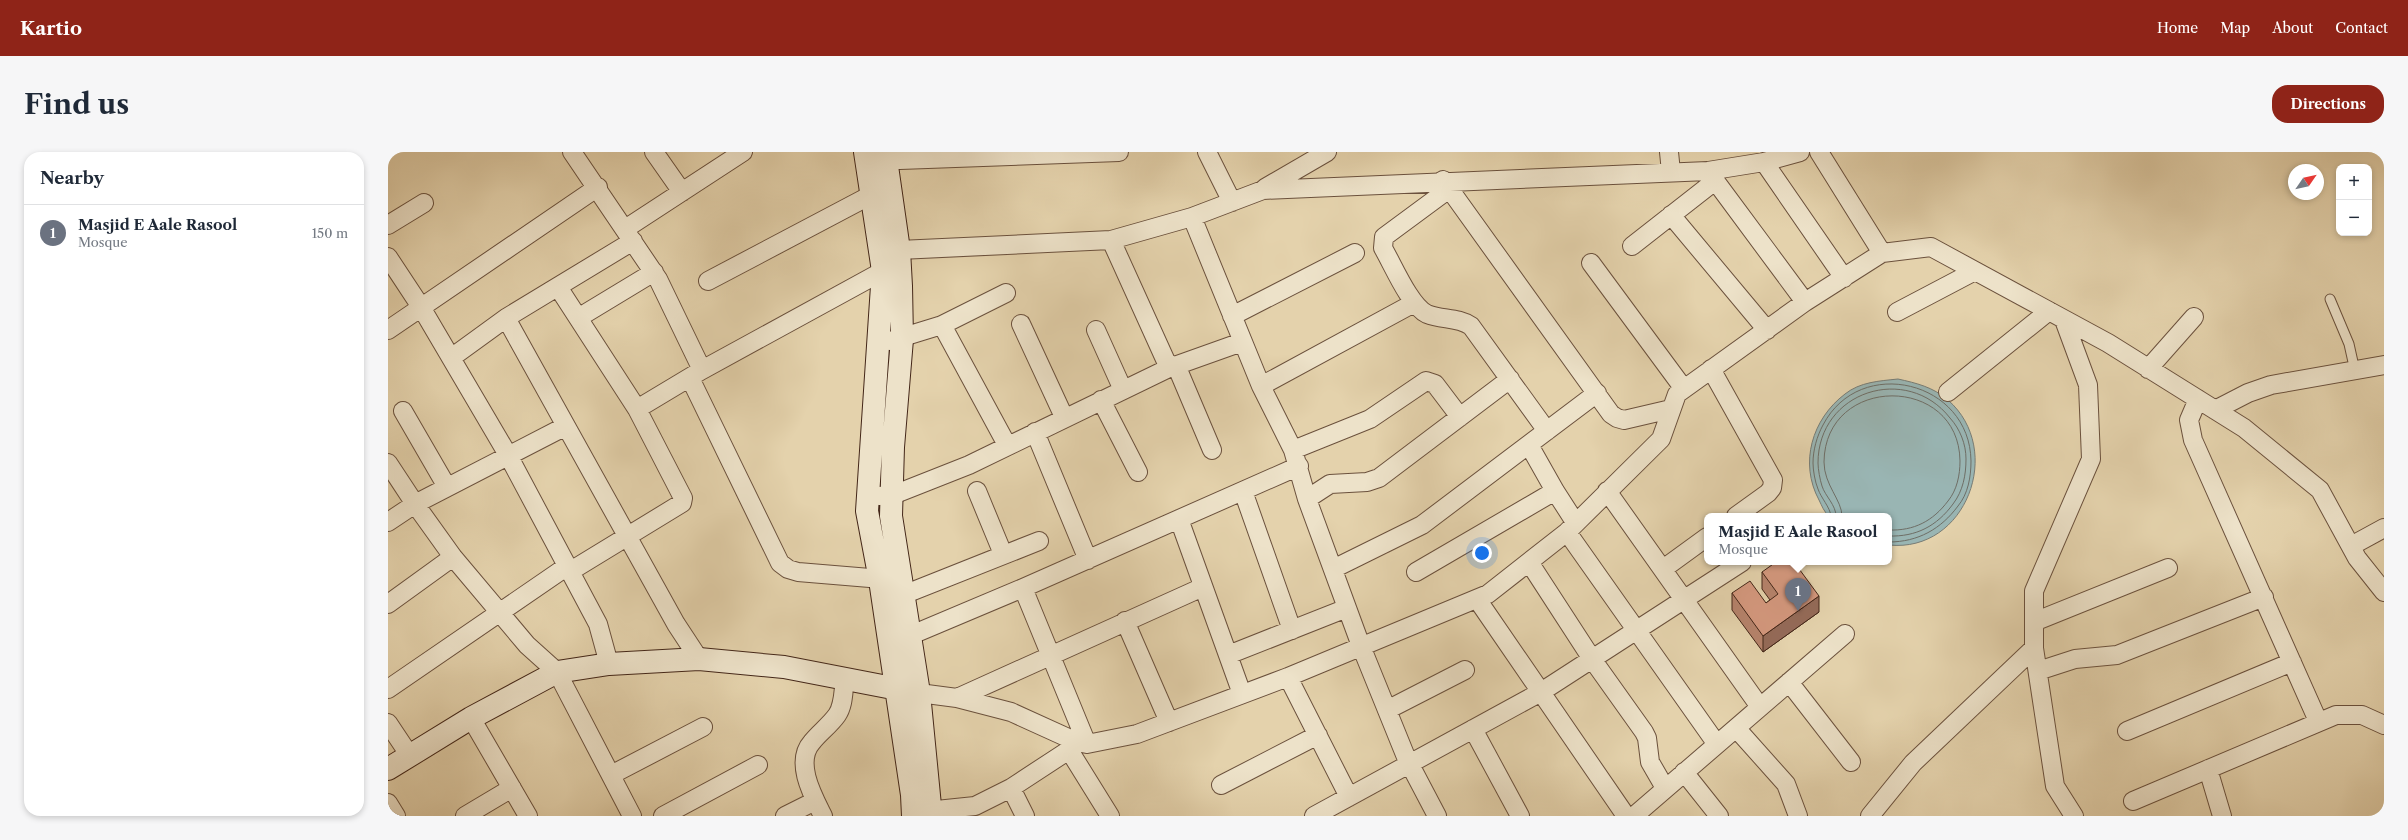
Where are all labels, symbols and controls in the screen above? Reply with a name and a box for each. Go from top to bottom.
text: Kartio [20,17,82,40]
text: Home [2157,19,2198,37]
text: Map [2220,19,2250,37]
text: About [2272,19,2313,37]
text: Contact [2335,19,2388,37]
button: Directions [2272,85,2384,123]
text: Find us [24,87,129,121]
north arrow [2288,164,2324,200]
map controls [2336,164,2372,236]
button: + [2336,164,2372,200]
text: Nearby [40,168,104,188]
button: − [2336,200,2372,236]
text: Masjid E Aale Rasool [78,215,237,234]
text: 1 [50,225,56,241]
text: 150 m [312,225,348,241]
text: Mosque [78,234,128,250]
popup [1704,513,1892,565]
text: Masjid E Aale Rasool [1718,522,1878,541]
text: Mosque [1718,541,1768,557]
your location [1472,543,1492,563]
pin: 1 [1785,578,1811,611]

